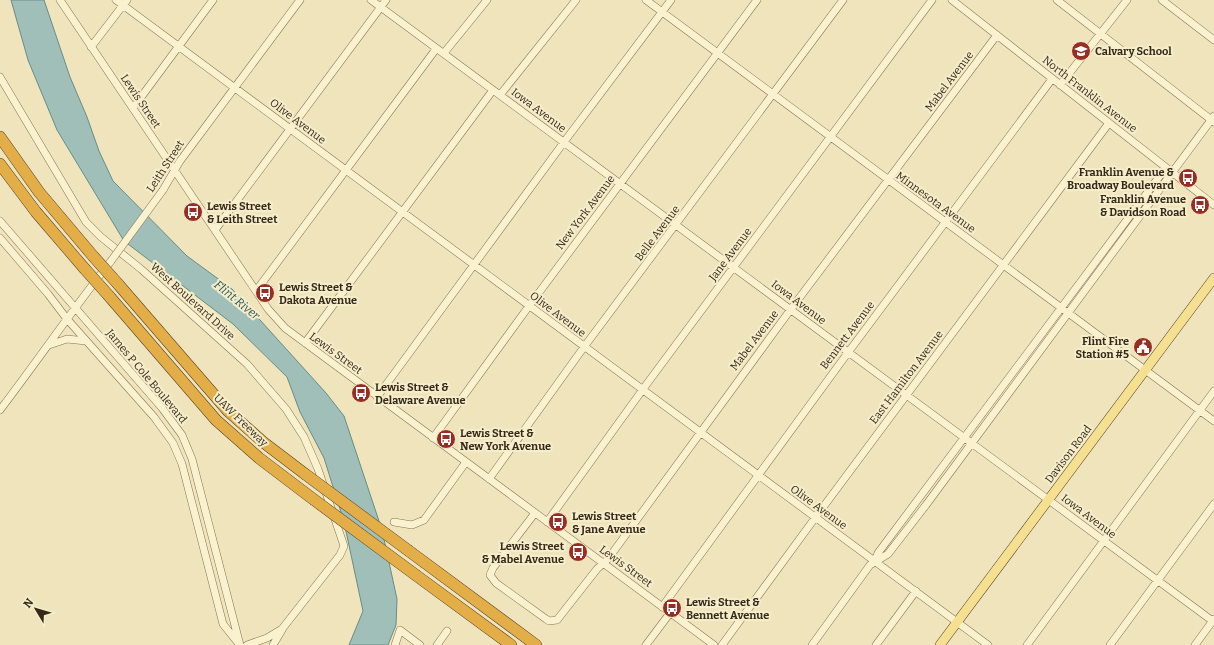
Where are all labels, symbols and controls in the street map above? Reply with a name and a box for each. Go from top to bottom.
school or university icon: Calvary School [1070,40,1092,62]
place label: Calvary School [1095,45,1172,58]
street label: Mabel Avenue [923,49,976,114]
street label: North Franklin Avenue [1040,53,1140,135]
street label: Lewis Street [118,72,163,131]
street label: Iowa Avenue [509,86,569,135]
street label: Olive Avenue [267,96,328,147]
street label: Leith Street [144,138,187,195]
place label: Franklin Avenue & Broadway Boulevard [1067,166,1175,192]
bus stop icon: Franklin Avenue & Broadway Boulevard [1177,167,1199,189]
street label: Minnesota Avenue [893,169,978,236]
street label: New York Avenue [553,173,618,252]
place label: Franklin Avenue & Davidson Road [1100,193,1186,219]
bus stop icon: Franklin Avenue & Davidson Road [1189,194,1211,216]
place label: Lewis Street & Leith Street [207,200,278,226]
bus stop icon: Lewis Street & Leith Street [182,201,204,223]
street label: Belle Avenue [632,203,683,264]
street label: Jane Avenue [706,225,755,284]
street label: West Boulevard Drive [148,260,238,343]
water label: Flint River [211,277,263,323]
street label: Iowa Avenue [769,278,829,327]
place label: Lewis Street & Dakota Avenue [279,281,357,307]
bus stop icon: Lewis Street & Dakota Avenue [254,282,276,304]
street label: Olive Avenue [527,289,588,340]
street label: Bennett Avenue [818,299,877,372]
street label: Mabel Avenue [728,308,781,373]
street label: James P Cole Boulevard [103,326,190,426]
street label: East Hamilton Avenue [867,328,946,427]
street label: Lewis Street [307,330,365,377]
place label: Flint Fire Station #5 [1075,335,1129,361]
public building icon: Flint Fire Station #5 [1132,336,1154,358]
place label: Lewis Street & Delaware Avenue [375,381,466,407]
bus stop icon: Lewis Street & Delaware Avenue [350,382,372,404]
street label: UAW Freeway [211,391,271,450]
street label: Davison Road [1042,422,1095,486]
place label: Lewis Street & New York Avenue [460,427,551,453]
bus stop icon: Lewis Street & New York Avenue [435,428,457,450]
street label: Olive Avenue [788,483,850,532]
street label: Iowa Avenue [1059,492,1119,541]
place label: Lewis Street & Jane Avenue [572,510,646,536]
bus stop icon: Lewis Street & Jane Avenue [547,511,569,533]
place label: Lewis Street & Mabel Avenue [482,540,565,566]
bus stop icon: Lewis Street & Mabel Avenue [567,541,589,563]
street label: Lewis Street [597,543,655,590]
north arrow [16,589,56,629]
text: N [21,595,37,611]
place label: Lewis Street & Bennett Avenue [686,596,769,622]
bus stop icon: Lewis Street & Bennett Avenue [661,597,683,619]

